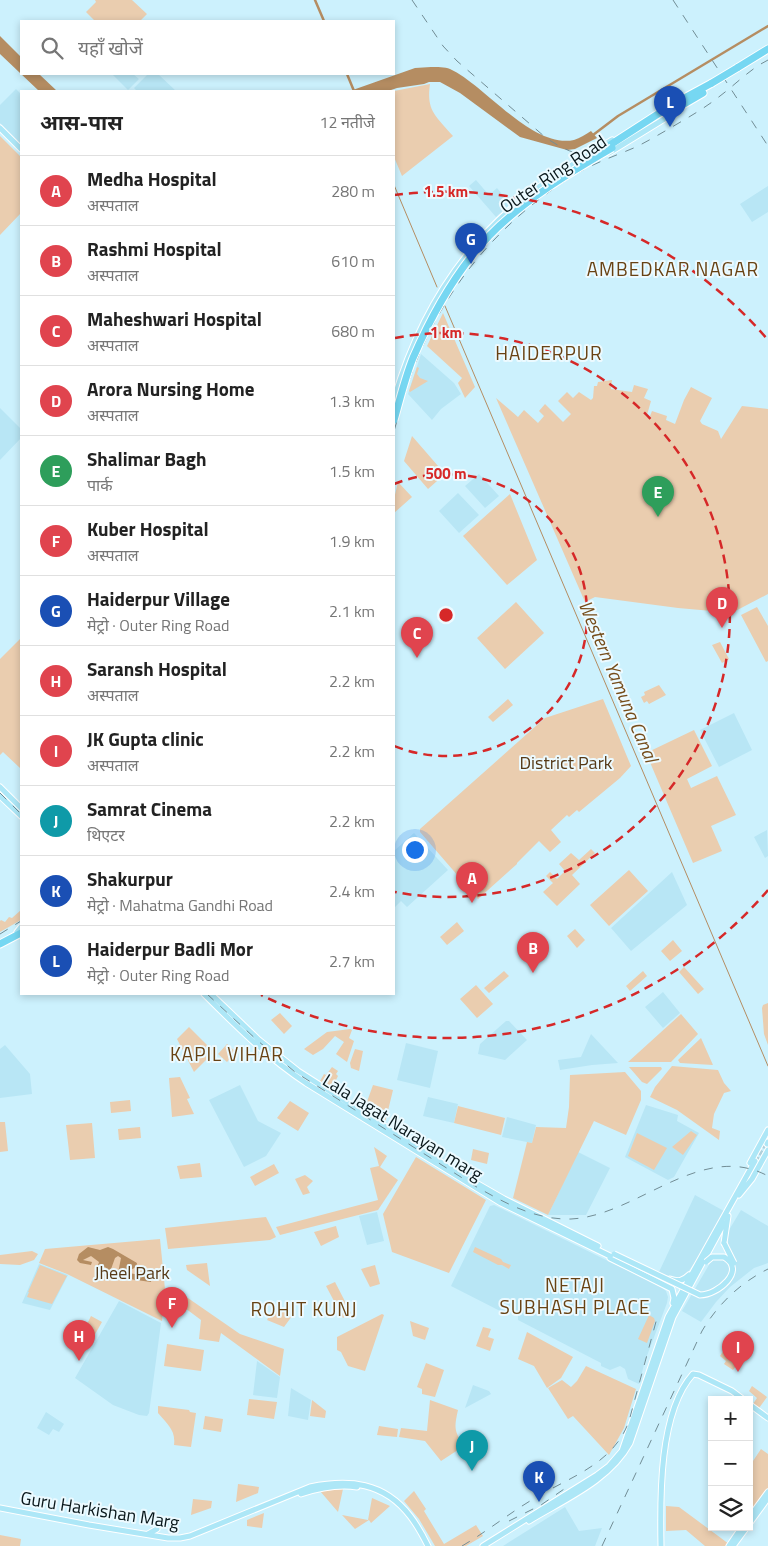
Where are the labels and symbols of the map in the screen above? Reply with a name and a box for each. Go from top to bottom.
pin: L [654,86,686,127]
street label: Outer Ring Road [494,128,612,220]
text: 1.5 km [424,180,468,203]
pin: G [455,223,487,264]
district label: AMBEDKAR NAGAR [587,254,759,283]
text: 1 km [430,321,462,344]
district label: HAIDERPUR [495,338,603,367]
text: 500 m [425,462,467,485]
pin: E [642,476,674,517]
pin: D [706,587,738,628]
water label: Western Yamuna Canal [572,595,667,768]
centre of rings [437,606,455,624]
pin: C [401,617,433,658]
park label: District Park [520,749,613,776]
your location [402,837,428,863]
pin: A [456,862,488,903]
pin: B [517,932,549,973]
district label: KAPIL VIHAR [170,1039,284,1068]
street label: Lala Jagat Narayan marg [318,1067,488,1187]
park label: Jheel Park [94,1259,170,1286]
district label: NETAJI SUBHASH PLACE [500,1270,650,1321]
pin: F [156,1287,188,1328]
district label: ROHIT KUNJ [250,1294,358,1323]
pin: H [63,1320,95,1361]
pin: I [722,1331,754,1372]
pin: J [456,1430,488,1471]
pin: K [523,1461,555,1502]
street label: Guru Harkishan Marg [19,1484,181,1536]

